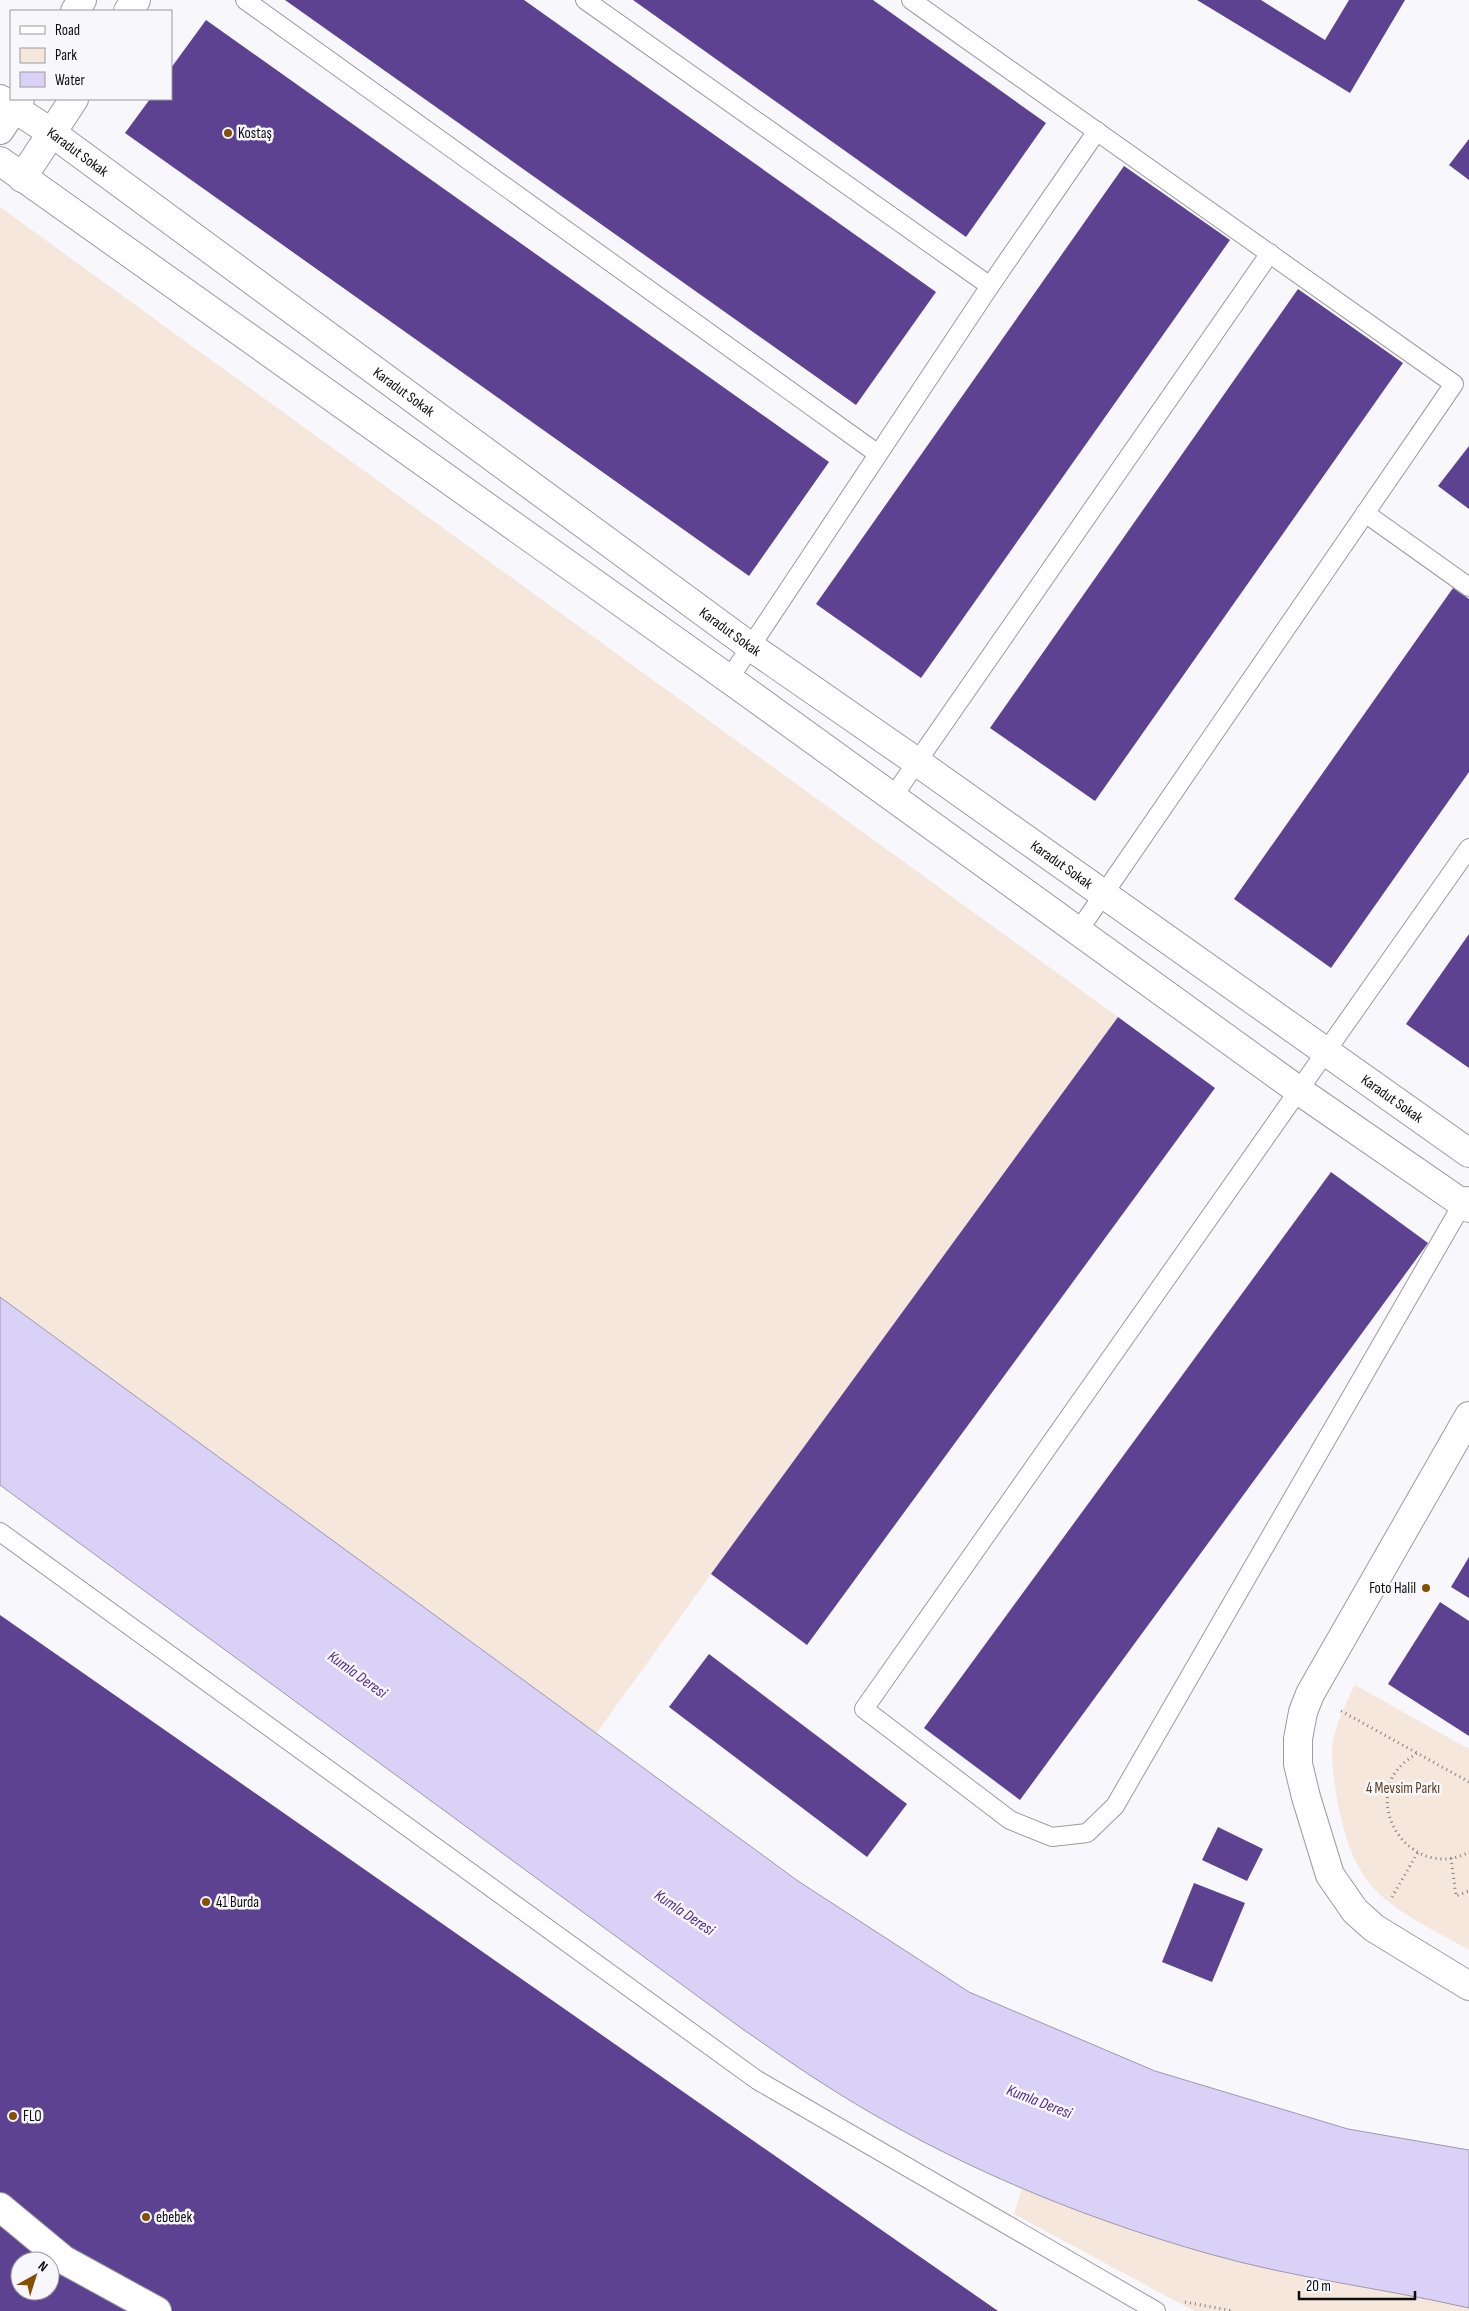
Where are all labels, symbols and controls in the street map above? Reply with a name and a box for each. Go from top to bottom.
legend [10,10,172,100]
text: Road [55,21,80,40]
text: Park [55,46,77,65]
text: Water [55,71,86,90]
street label: Karadut Sokak [43,123,112,181]
place label: Kostaş [238,124,272,143]
marker: Kostaş [222,127,234,139]
street label: Karadut Sokak [369,363,439,421]
street label: Karadut Sokak [696,603,765,661]
street label: Karadut Sokak [1027,836,1097,893]
street label: Karadut Sokak [1357,1070,1427,1127]
place label: Foto Halil [1369,1579,1416,1598]
marker: Foto Halil [1420,1582,1432,1594]
water label: Kumla Deresi [324,1647,391,1703]
park label: 4 Mevsim Parkı [1366,1779,1440,1798]
water label: Kumla Deresi [650,1886,719,1941]
place label: 41 Burda [216,1893,259,1912]
marker: 41 Burda [200,1896,212,1908]
water label: Kumla Deresi [1004,2081,1075,2124]
place label: FLO [23,2107,42,2126]
marker: FLO [7,2110,19,2122]
place label: ebebek [156,2208,193,2227]
marker: ebebek [140,2211,152,2223]
north arrow [10,2251,60,2301]
text: N [35,2257,51,2275]
scale bar [1299,2268,1415,2300]
text: 20 m [1306,2277,1331,2296]

